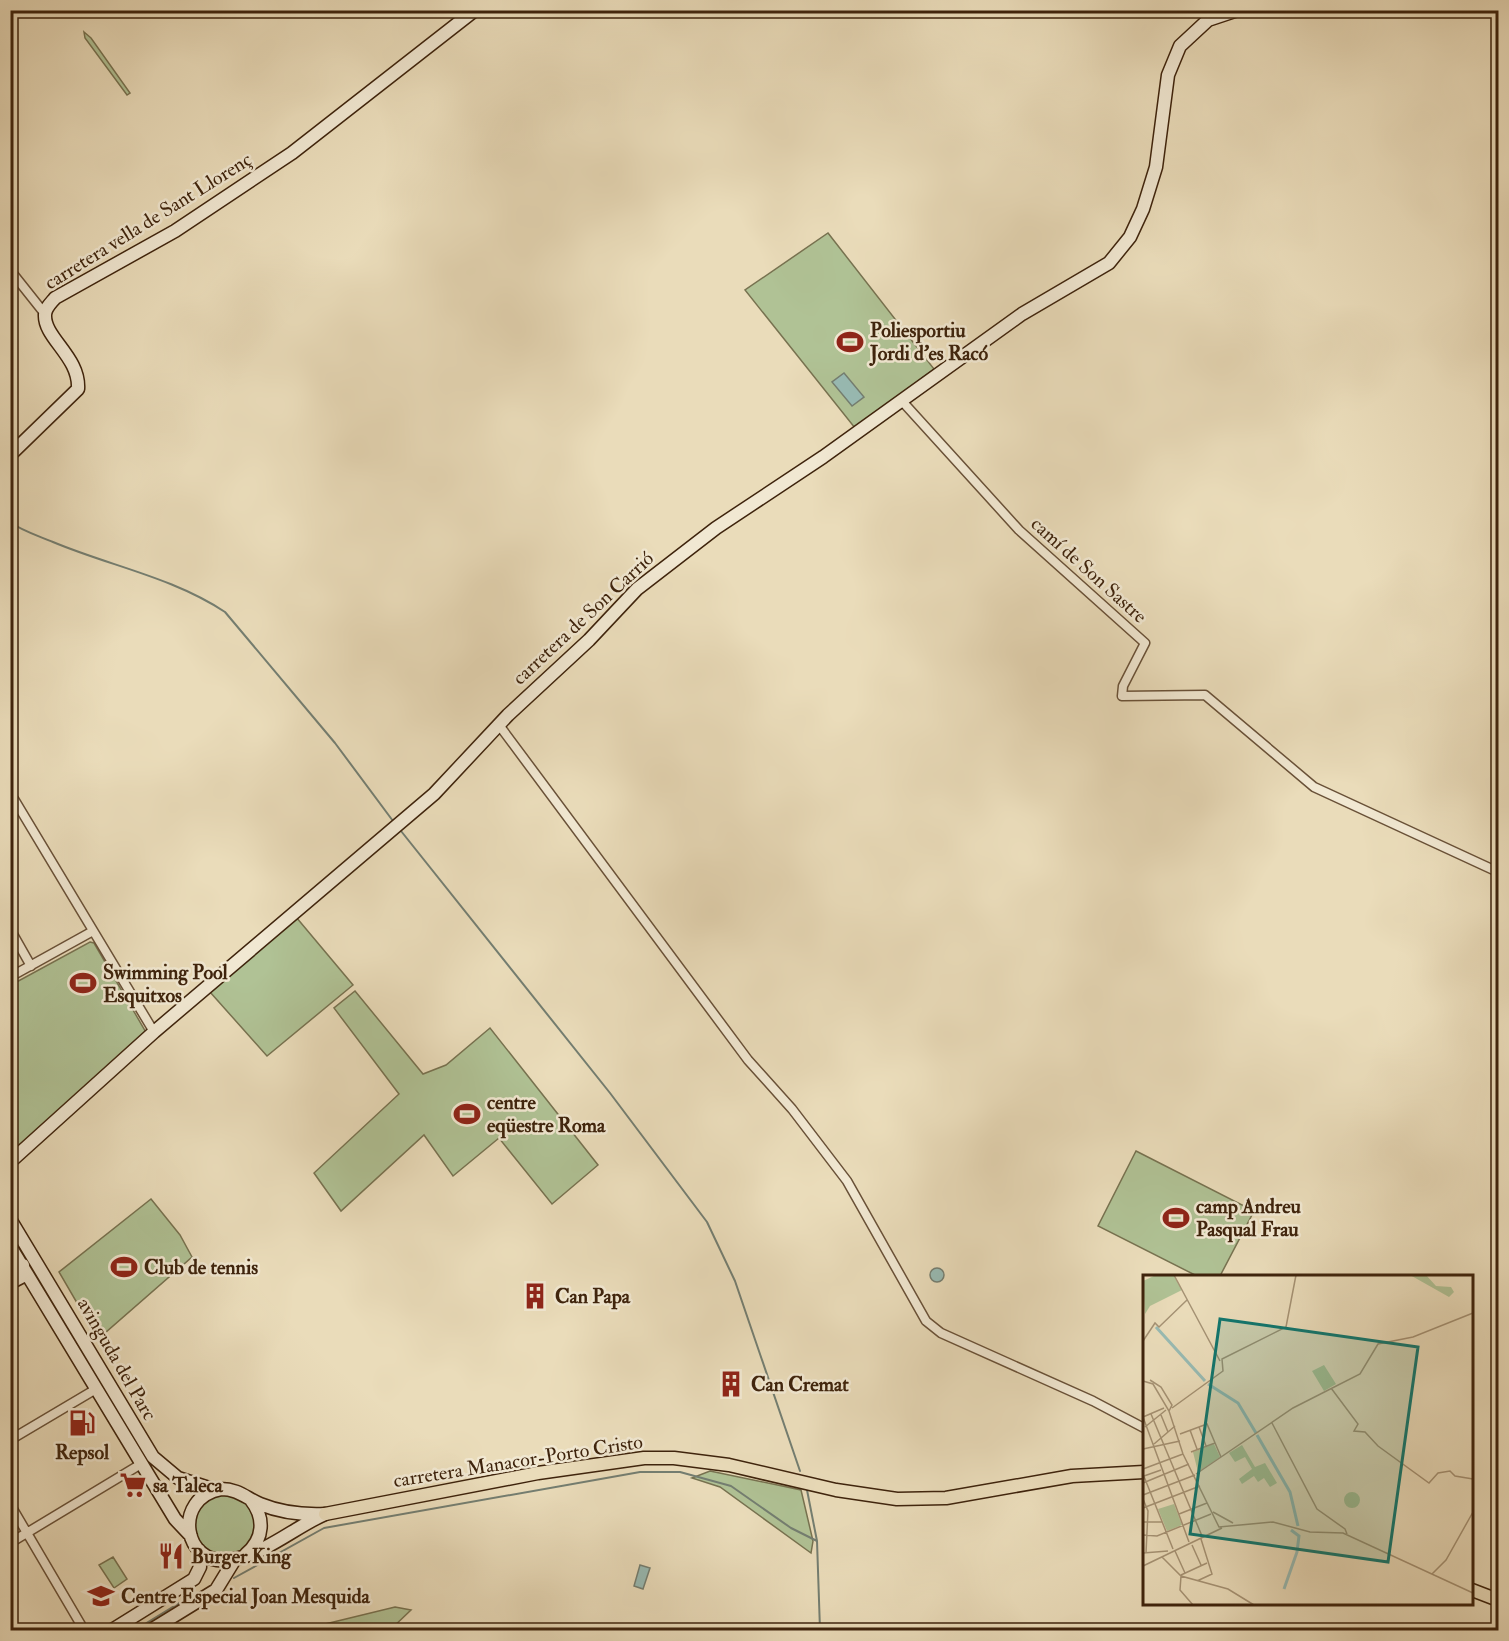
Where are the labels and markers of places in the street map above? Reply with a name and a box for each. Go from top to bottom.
place label: Poliesportiu Jordi d'es Racó [869,318,988,366]
sports icon: Poliesportiu Jordi d'es Racó [835,327,865,357]
place label: Swimming Pool Esquitxos [103,960,229,1009]
sports icon: Swimming Pool Esquitxos [68,968,98,998]
place label: centre eqüestre Roma [487,1090,606,1139]
sports icon: centre eqüestre Roma [452,1099,482,1129]
place label: camp Andreu Pasqual Frau [1196,1194,1302,1243]
sports icon: camp Andreu Pasqual Frau [1161,1203,1191,1233]
sports icon: Club de tennis [109,1252,139,1282]
place label: Club de tennis [144,1255,258,1280]
building icon: Can Papa [520,1281,550,1311]
place label: Can Papa [555,1284,631,1310]
building icon: Can Cremat [716,1369,746,1399]
place label: Can Cremat [751,1372,849,1397]
fuel station icon: Repsol [67,1408,97,1438]
place label: Repsol [55,1440,110,1466]
supermarket icon: sa Taleca [118,1470,148,1500]
place label: sa Taleca [153,1473,224,1498]
restaurant icon: Burger King [156,1541,186,1571]
place label: Burger King [191,1544,292,1570]
school or university icon: Centre Especial Joan Mesquida [86,1581,116,1611]
place label: Centre Especial Joan Mesquida [121,1584,370,1610]

